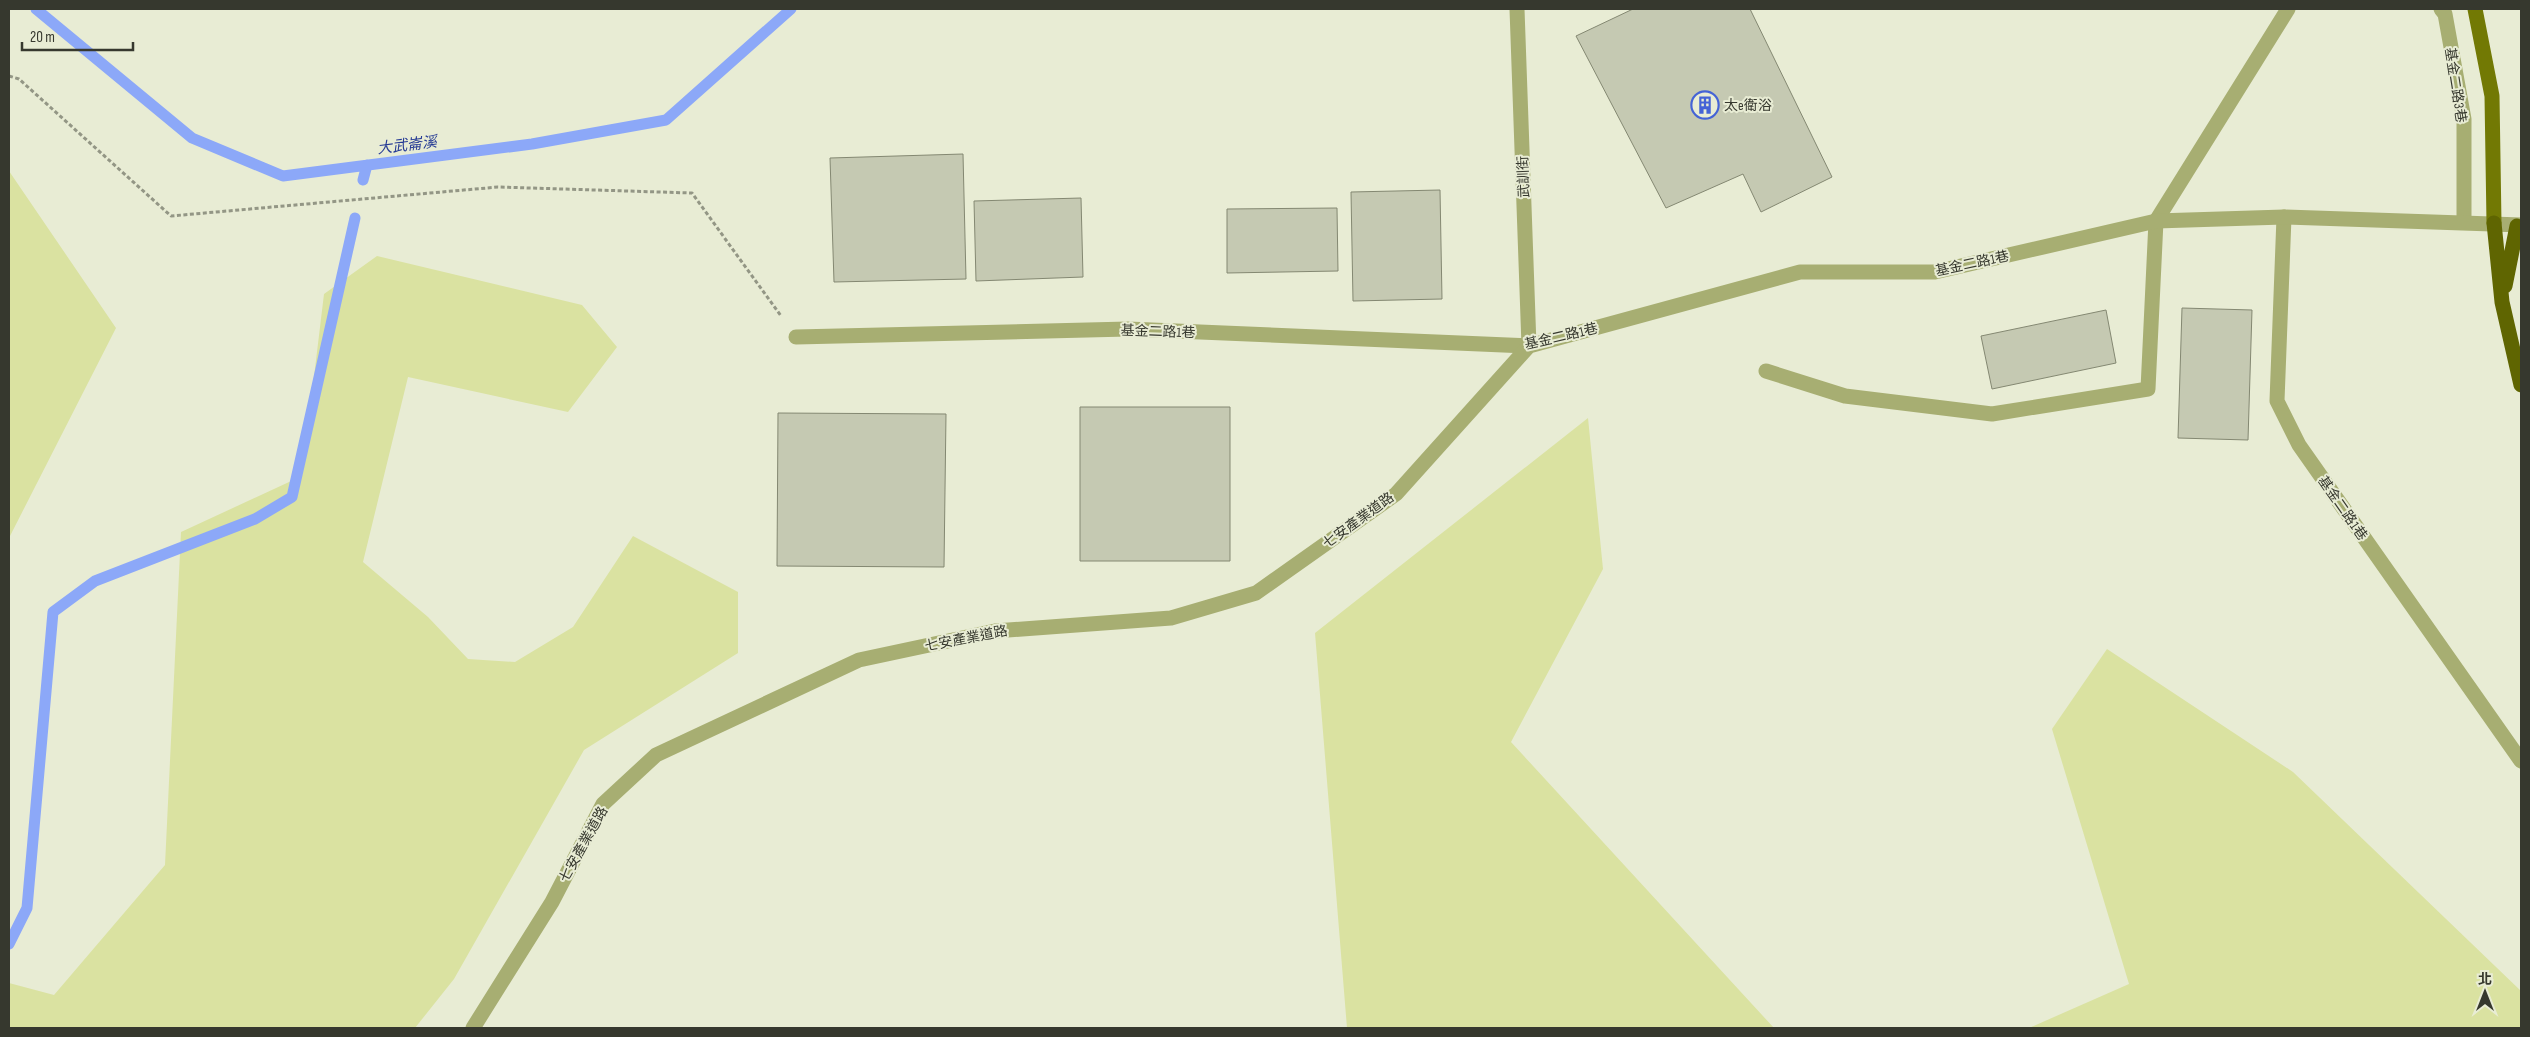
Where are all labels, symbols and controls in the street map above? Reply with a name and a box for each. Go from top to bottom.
scale bar [22,20,134,52]
text: 20 m [30,28,55,47]
street label: 基金二路3巷 [2441,46,2470,124]
building icon: 太e衛浴 [1690,90,1720,120]
place label: 太e衛浴 [1724,97,1772,114]
water label: 大武崙溪 [376,132,440,159]
street label: 武訓街 [1514,156,1533,198]
street label: 基金二路1巷 [1934,247,2011,280]
street label: 基金二路1巷 [1523,320,1600,353]
street label: 基金二路1巷 [1120,322,1196,341]
street label: 基金二路1巷 [2314,473,2371,544]
street label: 七安產業道路 [1319,489,1397,552]
street label: 七安產業道路 [923,622,1009,655]
street label: 七安產業道路 [556,803,611,885]
north arrow [2460,967,2510,1017]
text: 北 [2478,971,2492,988]

